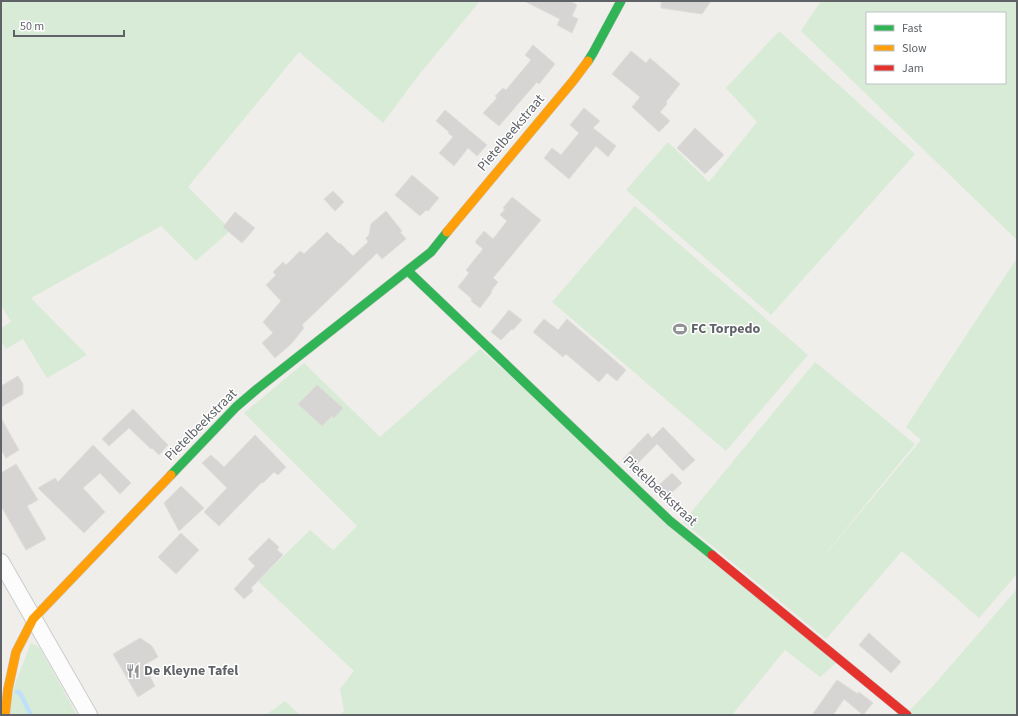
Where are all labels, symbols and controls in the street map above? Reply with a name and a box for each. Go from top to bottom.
scale bar [14,12,124,38]
legend [866,12,1006,84]
text: 50 m [20,18,44,35]
text: Fast [902,20,922,37]
text: Slow [902,40,927,57]
text: Jam [902,60,924,77]
street label: Pietelbeekstraat [473,90,549,176]
place label: FC Torpedo [691,319,761,339]
sports icon: FC Torpedo [672,321,688,337]
street label: Pietelbeekstraat [160,384,242,466]
street label: Pietelbeekstraat [618,451,702,531]
place label: De Kleyne Tafel [144,661,238,681]
restaurant icon: De Kleyne Tafel [125,663,141,679]

